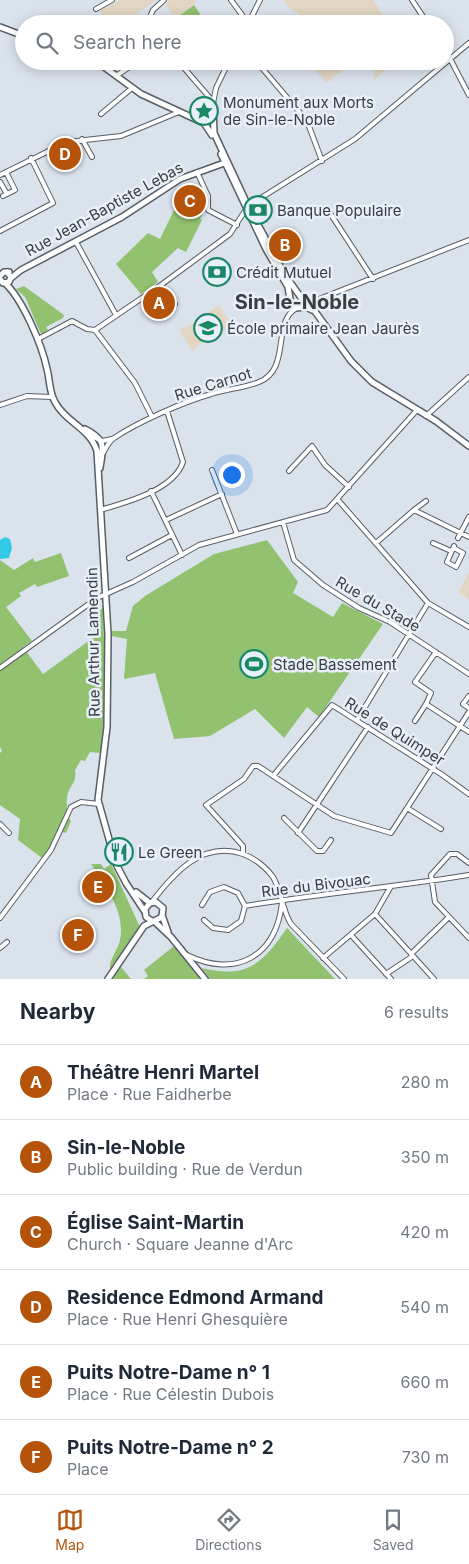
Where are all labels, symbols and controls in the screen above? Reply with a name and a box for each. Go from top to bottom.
search box [15,15,454,70]
icon: search [33,29,61,57]
text: Search here [73,31,182,54]
place label: Monument aux Morts de Sin-le-Noble [223,93,374,129]
place icon: Monument aux Morts de Sin-le-Noble [189,96,219,126]
pin: D [49,135,81,173]
street label: Rue Jean-Baptiste Lebas [22,158,186,260]
pin: C [174,182,206,220]
bank icon: Banque Populaire [243,195,273,225]
place label: Banque Populaire [277,201,402,220]
pin: B [269,226,301,264]
bank icon: Crédit Mutuel [202,257,232,287]
place label: Crédit Mutuel [236,263,332,282]
pin: A [143,284,175,322]
district label: Sin-le-Noble [235,290,359,314]
school or university icon: École primaire Jean Jaurès [193,313,223,343]
place label: École primaire Jean Jaurès [227,319,419,338]
street label: Rue Carnot [172,363,254,405]
your location [219,462,245,488]
street label: Rue Arthur Lamendin [82,567,104,717]
street label: Rue du Stade [332,572,424,636]
sports icon: Stade Bassement [239,649,269,679]
place label: Stade Bassement [273,655,397,674]
street label: Rue de Quimper [341,693,449,770]
restaurant icon: Le Green [104,837,134,867]
place label: Le Green [138,843,202,862]
pin: E [82,868,114,906]
street label: Rue du Bivouac [260,869,372,901]
pin: F [62,916,94,954]
text: Nearby [20,999,95,1024]
text: 6 results [384,1002,449,1022]
text: Théâtre Henri Martel [67,1061,259,1084]
text: A [30,1072,42,1092]
text: 280 m [401,1072,449,1092]
text: Place · Rue Faidherbe [67,1084,232,1104]
text: Sin-le-Noble [67,1136,185,1159]
text: B [31,1147,41,1167]
text: 350 m [401,1147,449,1167]
text: Public building · Rue de Verdun [67,1159,303,1179]
text: Église Saint-Martin [67,1211,244,1234]
text: C [30,1222,42,1242]
text: 420 m [400,1222,449,1242]
text: Church · Square Jeanne d'Arc [67,1234,293,1254]
text: Residence Edmond Armand [67,1286,324,1309]
text: D [30,1297,42,1317]
text: 540 m [400,1297,449,1317]
text: Place · Rue Henri Ghesquière [67,1309,288,1329]
text: Puits Notre-Dame n° 1 [67,1361,270,1384]
text: E [31,1372,41,1392]
text: 660 m [401,1372,449,1392]
text: Place · Rue Célestin Dubois [67,1384,274,1404]
text: Puits Notre-Dame n° 2 [67,1436,274,1459]
text: F [31,1447,41,1467]
text: 730 m [402,1447,449,1467]
text: Place [67,1459,109,1479]
tab: Map [55,1506,84,1553]
tab: Directions [195,1506,262,1553]
tab: Saved [373,1506,414,1553]

